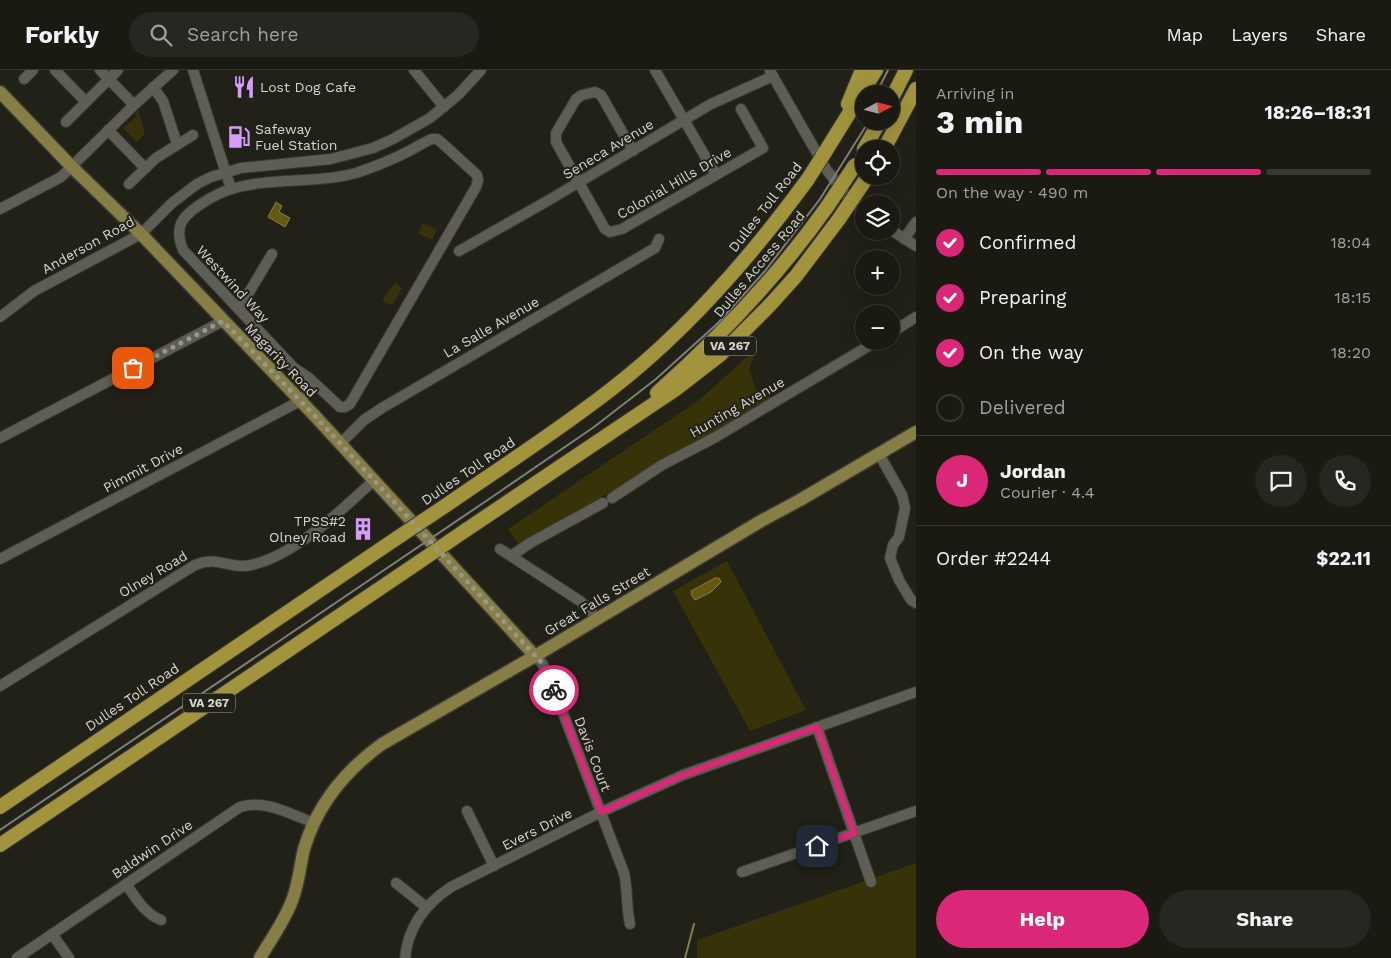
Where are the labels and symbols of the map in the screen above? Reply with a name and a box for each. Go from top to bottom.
restaurant icon: Lost Dog Cafe [231,74,257,100]
place label: Lost Dog Cafe [260,79,356,95]
north arrow [855,85,900,130]
street label: Seneca Avenue [560,116,656,182]
place label: Safeway Fuel Station [255,121,337,153]
fuel station icon: Safeway Fuel Station [226,124,252,150]
street label: Colonial Hills Drive [614,144,734,222]
street label: Dulles Toll Road [725,159,805,255]
street label: Dulles Access Road [710,208,808,320]
street label: Anderson Road [39,213,137,277]
street label: Westwind Way [193,242,273,326]
street label: La Salle Avenue [440,293,542,361]
street label: Magarity Road [242,320,320,400]
road number: VA 267 [704,336,756,356]
pin [112,347,154,389]
street label: Hunting Avenue [687,373,787,441]
street label: Dulles Toll Road [418,434,518,508]
street label: Pimmit Drive [100,440,186,496]
place label: TPSS#2 Olney Road [269,513,346,545]
building icon: TPSS#2 Olney Road [350,516,376,542]
street label: Olney Road [116,547,190,601]
street label: Great Falls Street [541,563,653,639]
street label: Dulles Toll Road [82,660,182,734]
courier [529,665,579,715]
road number: VA 267 [183,694,235,712]
street label: Davis Court [571,714,615,794]
street label: Evers Drive [499,805,575,853]
street label: Baldwin Drive [109,816,195,882]
pin [796,825,838,867]

